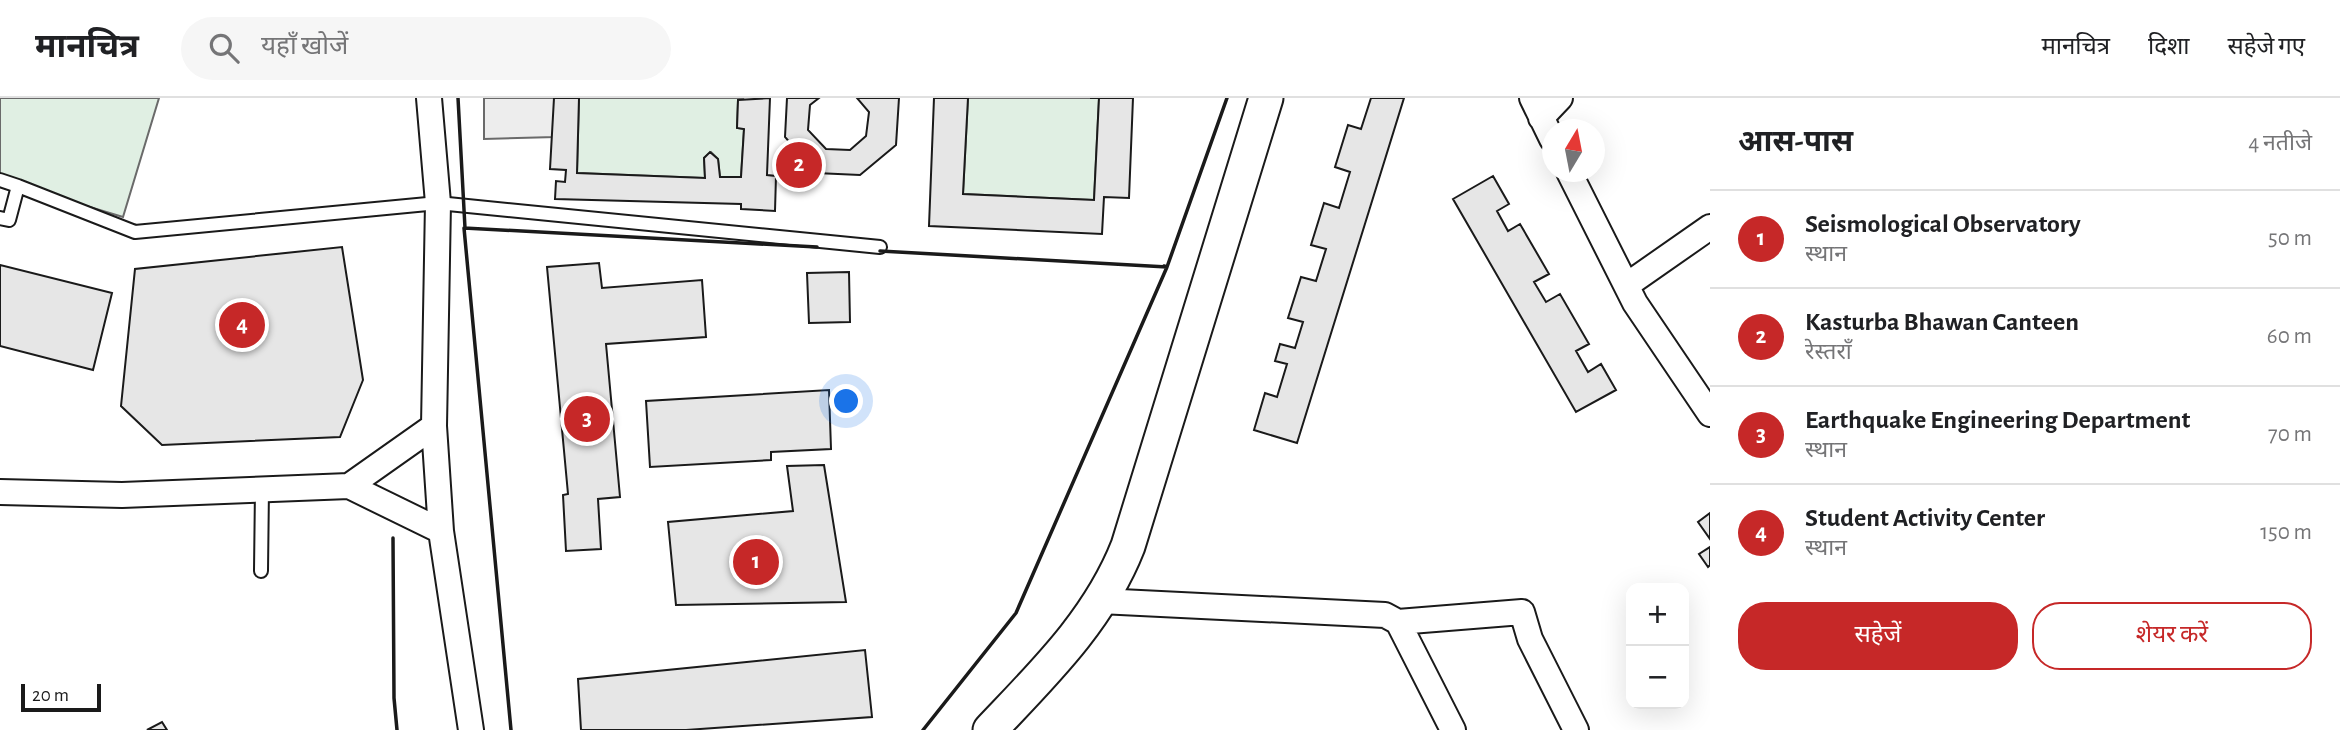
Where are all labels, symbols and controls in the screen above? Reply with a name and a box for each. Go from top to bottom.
search box [181,17,671,80]
icon: search [205,29,243,67]
text: मानचित्र [35,31,139,64]
text: यहाँ खोजें [261,33,348,59]
text: मानचित्र [2041,35,2110,59]
text: दिशा [2148,35,2189,59]
text: सहेजे गए [2227,35,2305,59]
north arrow [1542,119,1605,182]
text: आस-पास [1738,127,1853,157]
text: 4 नतीजे [2248,132,2312,155]
pin: 2 [776,139,822,191]
text: Seismological Observatory [1805,211,2081,237]
text: 1 [1757,227,1765,250]
text: 50 m [2268,227,2312,250]
text: स्थान [1805,243,1847,266]
pin: 4 [219,299,265,351]
text: Kasturba Bhawan Canteen [1805,309,2079,335]
text: 2 [1756,325,1766,348]
text: 60 m [2267,325,2312,348]
text: रेस्तराँ [1805,341,1852,364]
your location [829,384,863,418]
pin: 3 [564,393,610,445]
text: Earthquake Engineering Department [1805,407,2190,433]
text: 3 [1756,423,1766,446]
text: 70 m [2268,423,2312,446]
text: स्थान [1805,439,1847,462]
text: Student Activity Center [1805,505,2045,531]
text: 4 [1755,521,1767,544]
text: 150 m [2260,521,2312,544]
pin: 1 [733,536,779,588]
text: स्थान [1805,537,1847,560]
map controls [1626,583,1689,709]
button: + [1626,583,1689,646]
button: सहेजें [1738,602,2018,670]
button: शेयर करें [2032,602,2312,670]
button: − [1626,646,1689,709]
scale bar [21,681,102,713]
text: 20 m [32,686,69,705]

